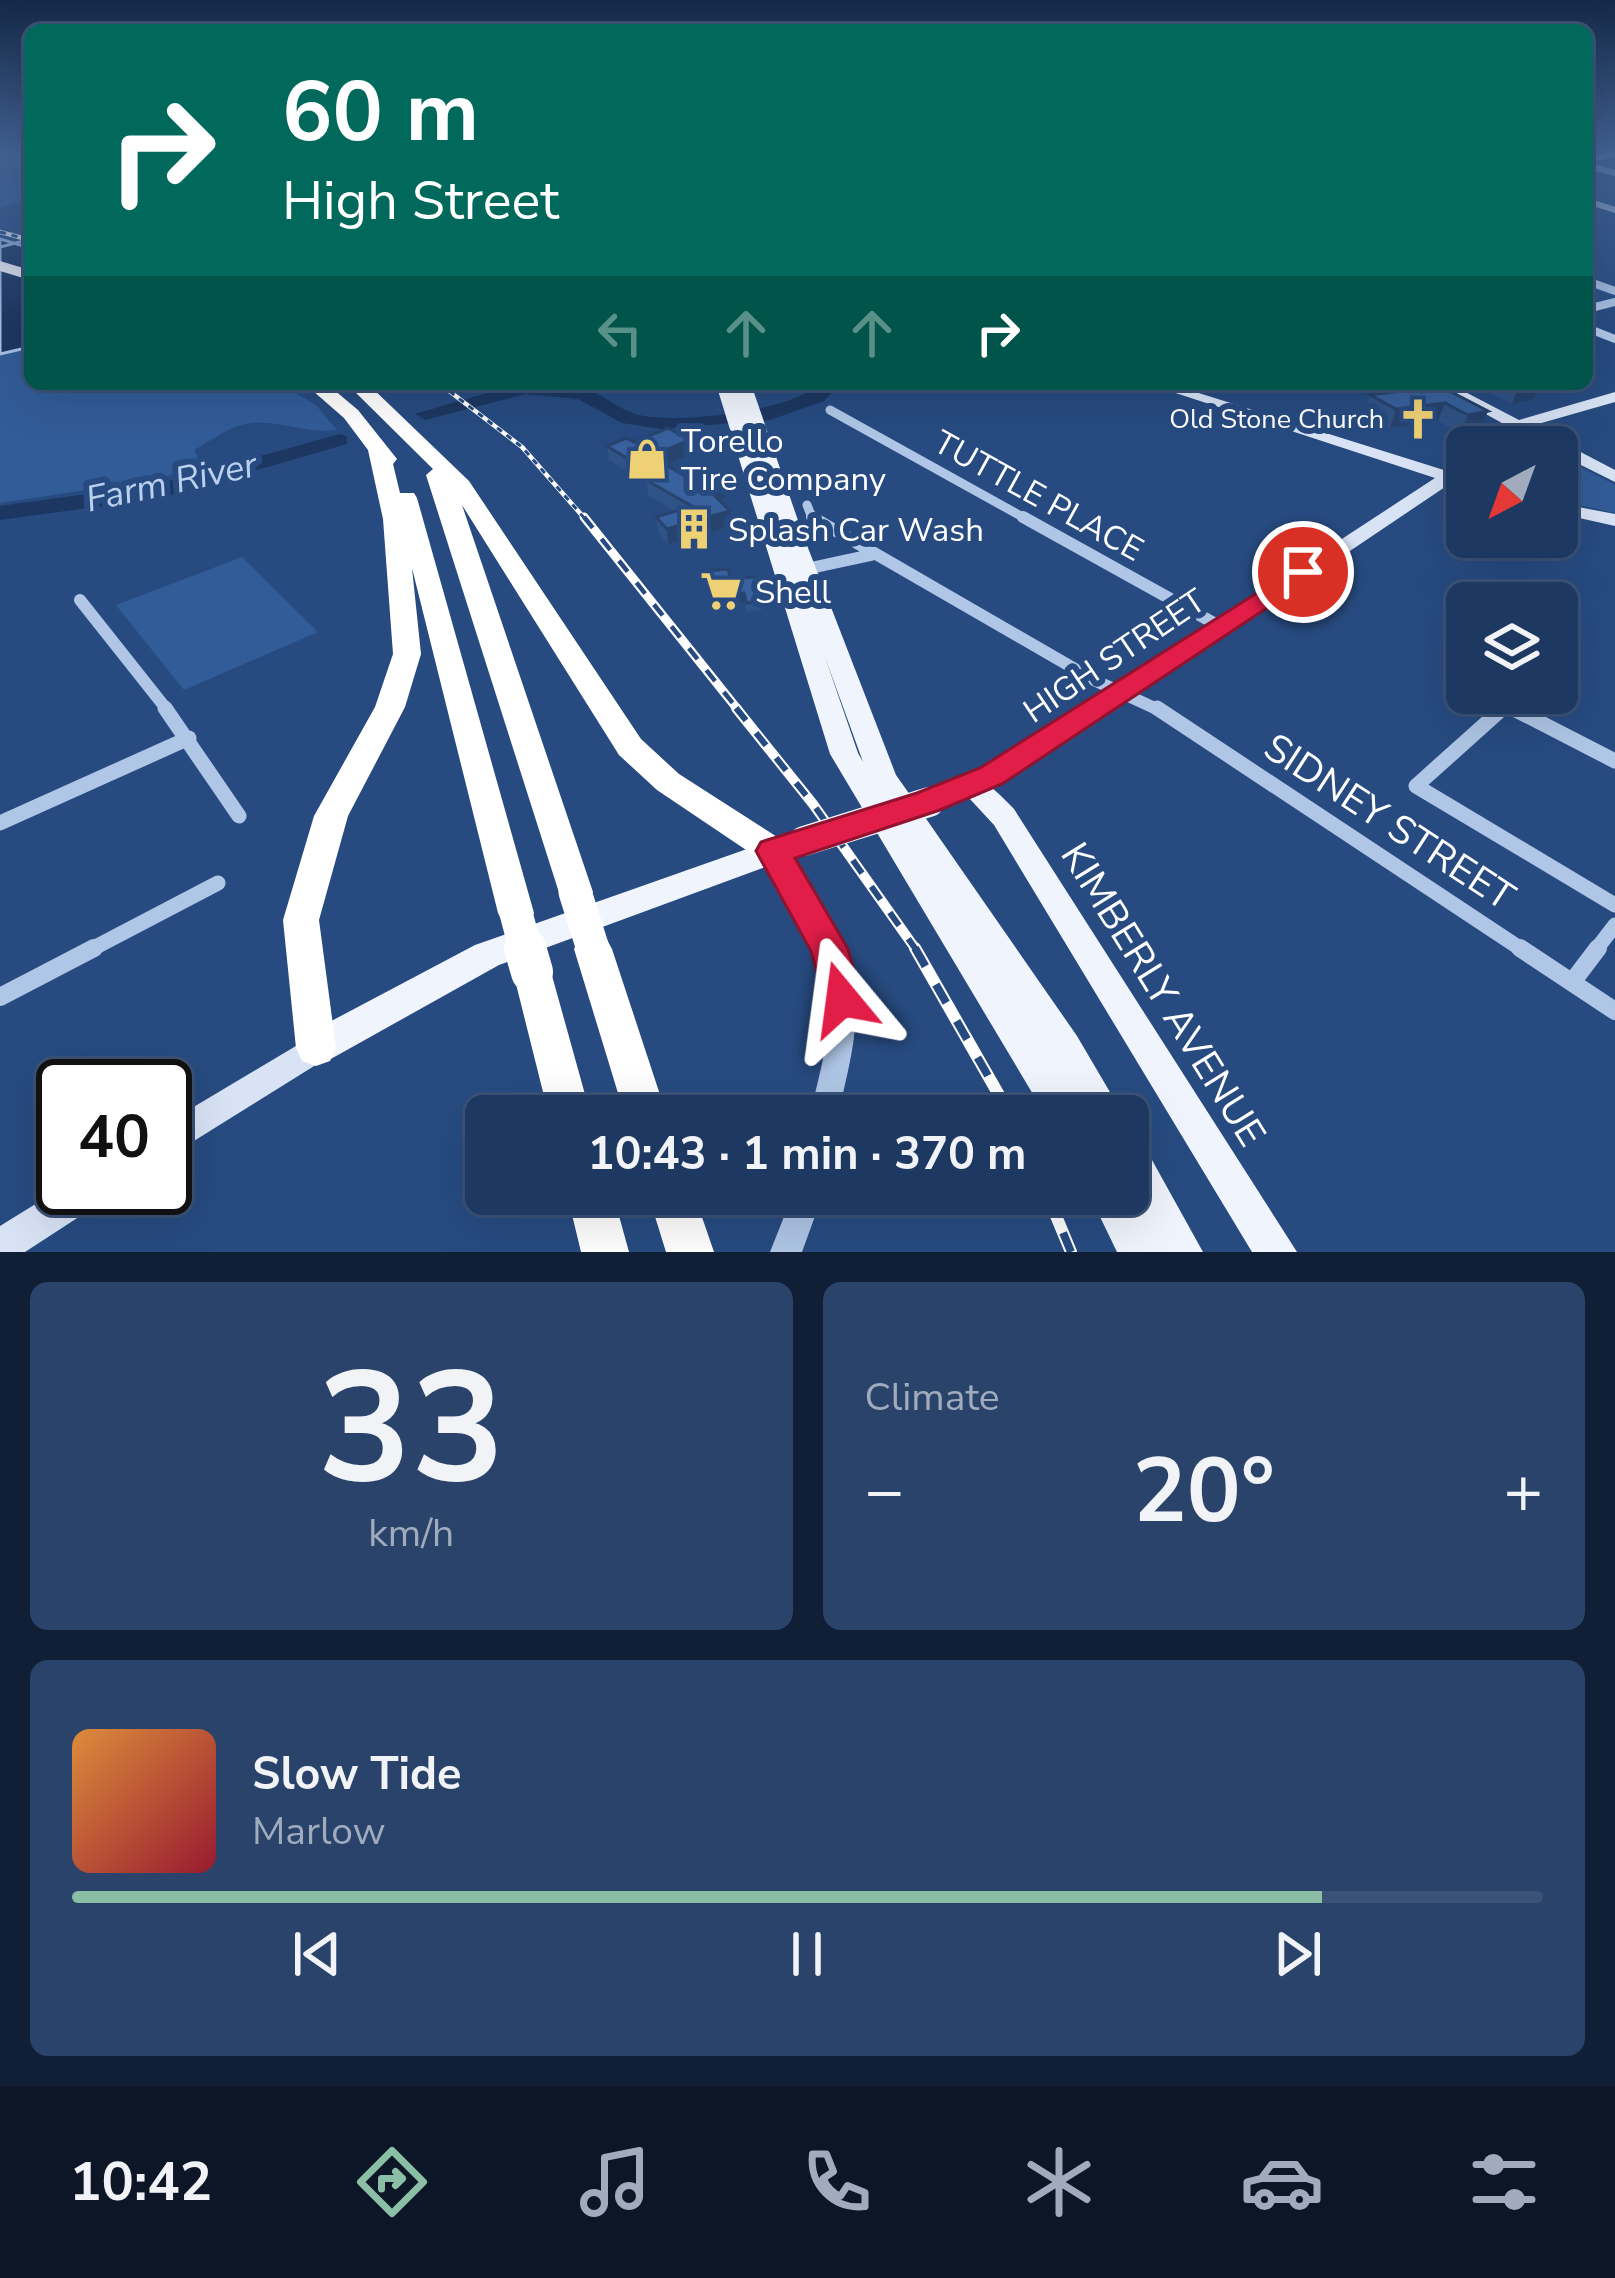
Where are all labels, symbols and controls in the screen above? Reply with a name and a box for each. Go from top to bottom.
text: 60 m [282,55,479,170]
icon: right [84,72,240,228]
text: High Street [282,164,559,238]
icon: left [587,300,653,366]
icon: ahead [713,300,779,366]
icon: ahead [839,300,905,366]
icon: right [965,300,1031,366]
church icon: Old Stone Church [1395,396,1441,442]
place label: Old Stone Church [1169,401,1384,438]
place label: Torello Tire Company [681,419,886,502]
street label: TUTTLE PLACE [926,420,1151,572]
north arrow [1446,426,1578,558]
map controls [1446,426,1578,714]
shop icon: Torello Tire Company [624,436,670,482]
water label: Farm River [81,440,262,524]
building icon: Splash Car Wash [671,506,717,552]
place label: Splash Car Wash [728,508,984,553]
pin [1252,521,1354,623]
icon: arrive [1270,539,1336,605]
supermarket icon: Shell [698,568,744,614]
place label: Shell [755,570,831,615]
street label: HIGH STREET [1015,579,1215,734]
button: layers [1446,582,1578,714]
street label: SIDNEY STREET [1254,721,1525,923]
street label: KIMBERLY AVENUE [1048,833,1278,1157]
position arrow [779,936,905,1062]
speed limit sign: 40 [36,1059,192,1215]
text: 10:43 · 1 min · 370 m [587,1124,1027,1185]
text: 33 [318,1322,505,1535]
text: Climate [865,1371,1000,1424]
text: 20° [1133,1430,1275,1553]
text: − [865,1446,904,1536]
text: + [1503,1446,1543,1536]
text: km/h [368,1507,454,1560]
text: Slow Tide [252,1744,461,1805]
text: Marlow [252,1805,386,1858]
icon: previous [284,1921,350,1987]
icon: pause [774,1921,840,1987]
icon: next [1265,1921,1331,1987]
icon: directions [350,2140,434,2224]
icon: music [573,2140,657,2224]
icon: phone [795,2140,879,2224]
icon: climate [1017,2140,1101,2224]
icon: car [1240,2140,1324,2224]
icon: filters [1462,2140,1546,2224]
text: 10:42 [69,2145,212,2219]

